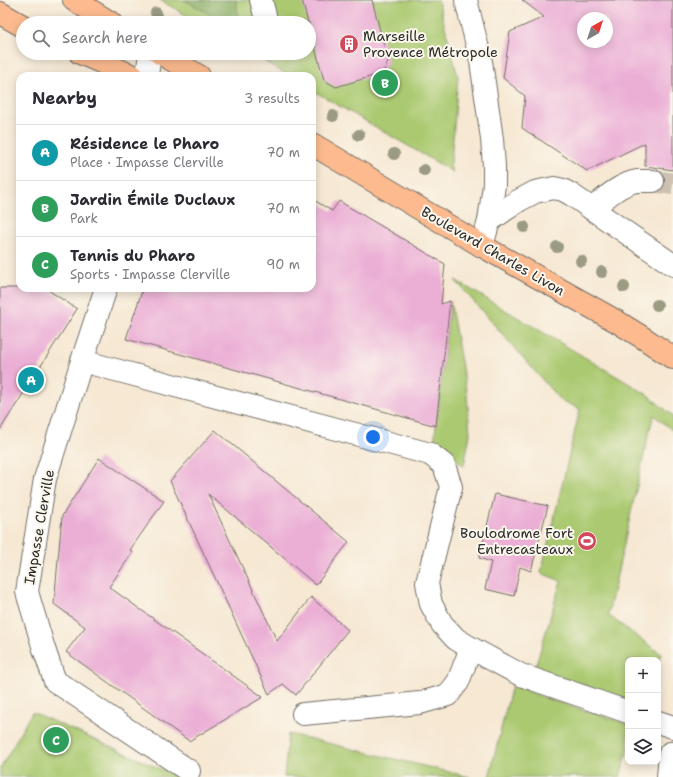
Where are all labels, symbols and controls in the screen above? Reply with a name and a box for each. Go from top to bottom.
north arrow [577,12,613,48]
search box [16,16,316,60]
icon: search [30,27,52,49]
place label: Marseille Provence Métropole [363,27,498,61]
text: Search here [62,28,148,48]
building icon: Marseille Provence Métropole [338,33,360,55]
pin: B [372,68,398,98]
text: Nearby [32,87,97,109]
text: 3 results [244,90,300,107]
text: Résidence le Pharo [70,134,219,154]
text: A [40,144,50,161]
text: 70 m [266,144,300,161]
text: Place · Impasse Clerville [70,154,224,171]
text: Jardin Émile Duclaux [70,190,235,210]
text: B [41,200,49,217]
text: 70 m [266,200,300,217]
street label: Boulevard Charles Livon [418,202,568,300]
text: Park [70,210,98,227]
text: Tennis du Pharo [70,246,195,266]
text: C [41,256,49,273]
text: 90 m [266,256,300,273]
text: Sports · Impasse Clerville [70,266,230,283]
pin: A [18,365,44,395]
your location [363,427,383,447]
street label: Impasse Clerville [20,468,58,586]
place label: Boulodrome Fort Entrecasteaux [460,524,573,558]
sports icon: Boulodrome Fort Entrecasteaux [576,530,598,552]
map controls [625,657,661,765]
button: + [625,657,661,693]
button: − [625,693,661,729]
pin: C [43,725,69,755]
button: layers [625,729,661,765]

